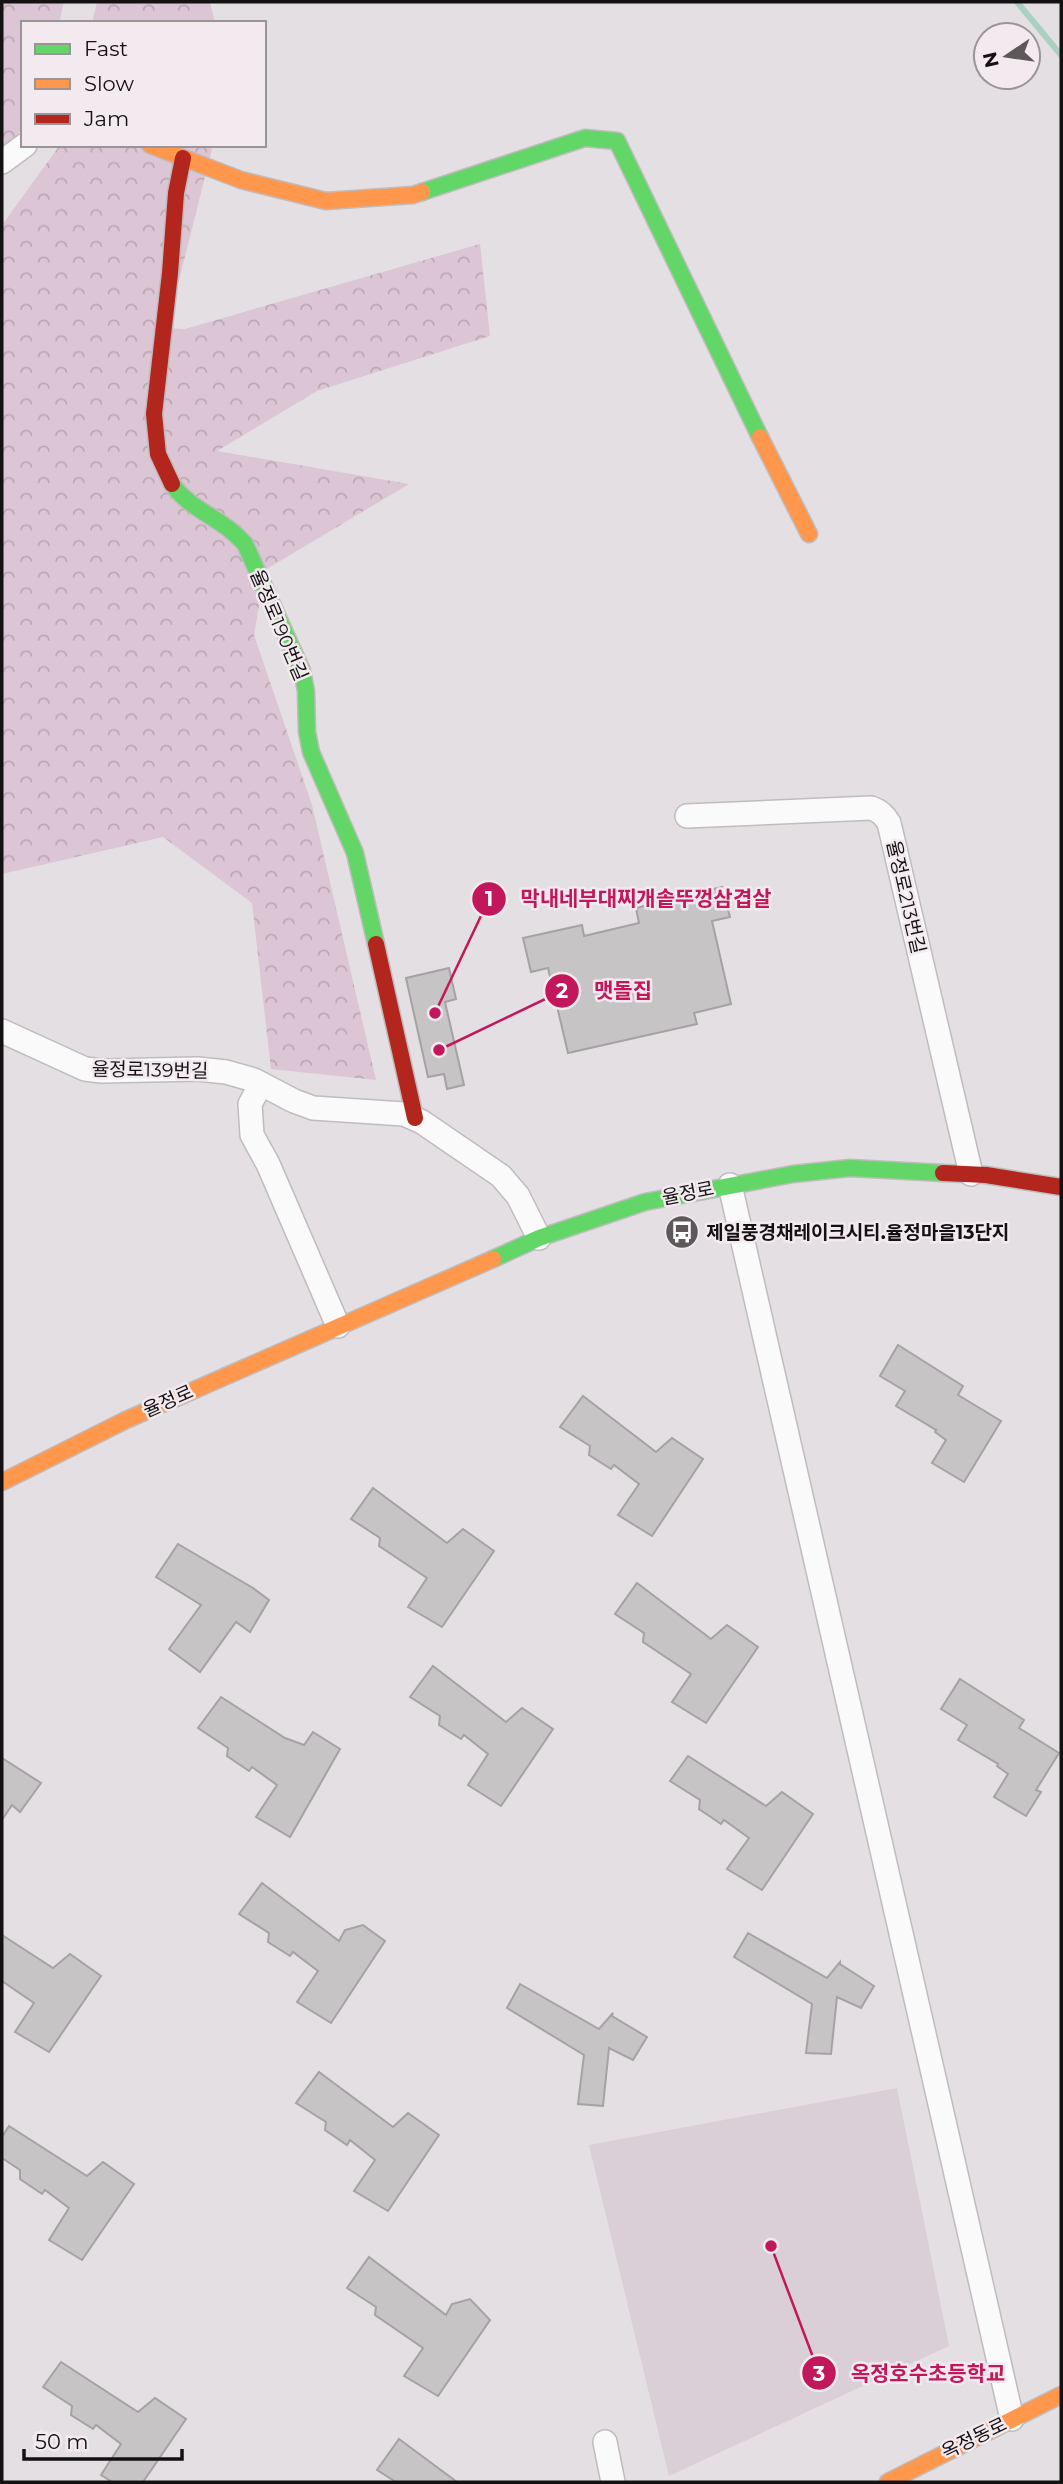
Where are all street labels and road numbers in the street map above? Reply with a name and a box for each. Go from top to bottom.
street label: 율정로190번길 [245,566,313,684]
street label: 율정로213번길 [882,838,930,956]
street label: 율정로139번길 [92,1057,208,1083]
street label: 율정로 [660,1177,716,1209]
street label: 율정로 [139,1380,197,1422]
street label: 옥정동로 [938,2412,1010,2464]

